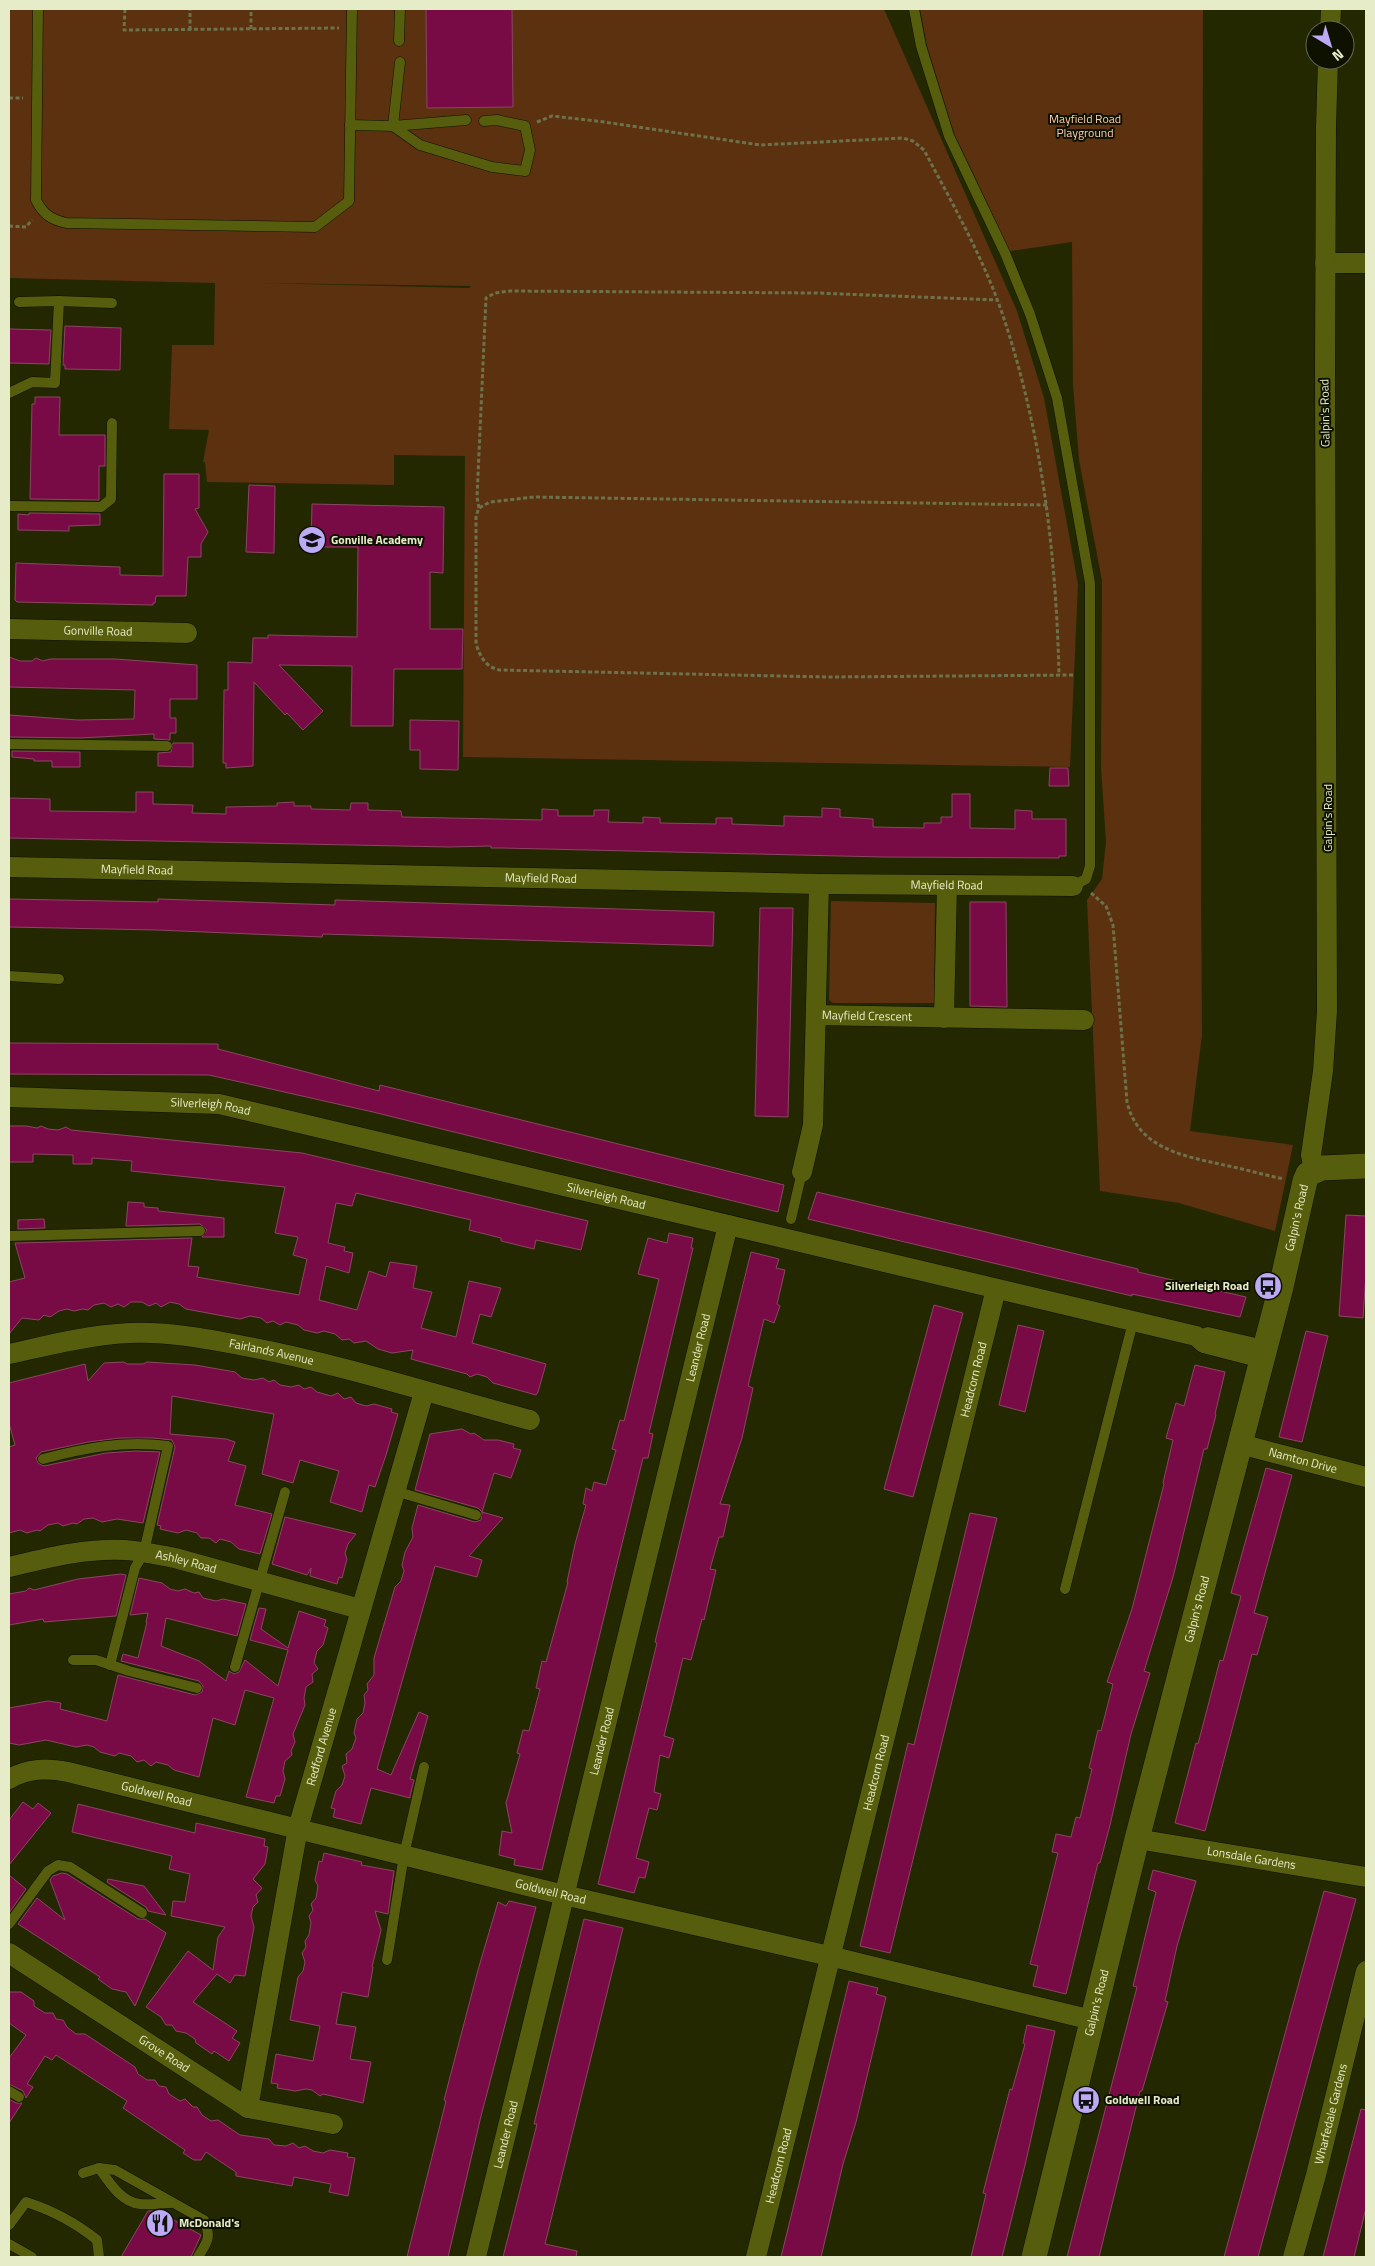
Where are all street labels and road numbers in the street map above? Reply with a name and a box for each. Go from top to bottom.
street label: Galpin's Road [1314,379,1335,447]
street label: Gonville Road [63,620,133,641]
street label: Galpin's Road [1318,784,1337,852]
street label: Mayfield Road [101,859,173,879]
street label: Mayfield Road [505,867,577,888]
street label: Mayfield Road [911,875,983,894]
street label: Mayfield Crescent [822,1005,913,1026]
street label: Silverleigh Road [170,1092,253,1120]
street label: Silverleigh Road [565,1177,648,1214]
street label: Galpin's Road [1279,1182,1313,1253]
street label: Leander Road [680,1312,715,1384]
street label: Fairlands Avenue [228,1333,316,1370]
street label: Headcorn Road [955,1340,992,1419]
street label: Namton Drive [1267,1442,1339,1478]
street label: Ashley Road [154,1545,219,1578]
street label: Galpin's Road [1179,1574,1214,1644]
street label: Redford Avenue [301,1705,341,1788]
street label: Leander Road [584,1705,619,1777]
street label: Headcorn Road [857,1733,894,1812]
street label: Goldwell Road [119,1776,194,1811]
street label: Lonsdale Gardens [1206,1841,1298,1874]
street label: Goldwell Road [513,1873,588,1909]
street label: Galpin's Road [1079,1967,1114,2038]
street label: Grove Road [135,2029,194,2077]
street label: Wharfedale Gardens [1309,2061,1352,2166]
street label: Leander Road [488,2098,523,2170]
street label: Headcorn Road [760,2126,797,2205]

